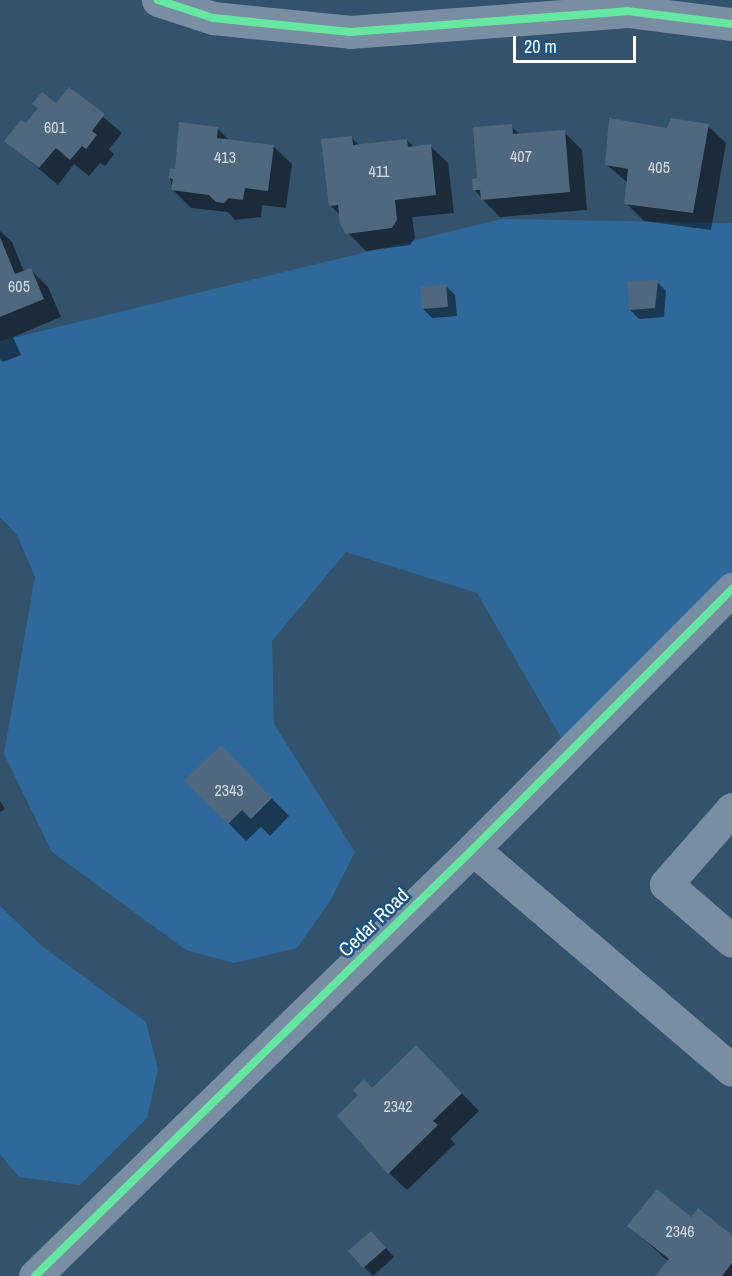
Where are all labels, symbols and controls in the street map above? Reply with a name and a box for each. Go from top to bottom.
scale bar [516,24,639,62]
text: 20 m [524,34,557,59]
house number: 601 [44,117,66,137]
house number: 407 [510,146,532,166]
house number: 413 [214,147,236,167]
house number: 405 [648,157,670,177]
house number: 411 [369,161,389,181]
house number: 605 [8,276,30,296]
house number: 2343 [214,780,244,800]
street label: Cedar Road [333,883,413,961]
house number: 2342 [383,1096,413,1116]
house number: 2346 [665,1221,695,1241]

